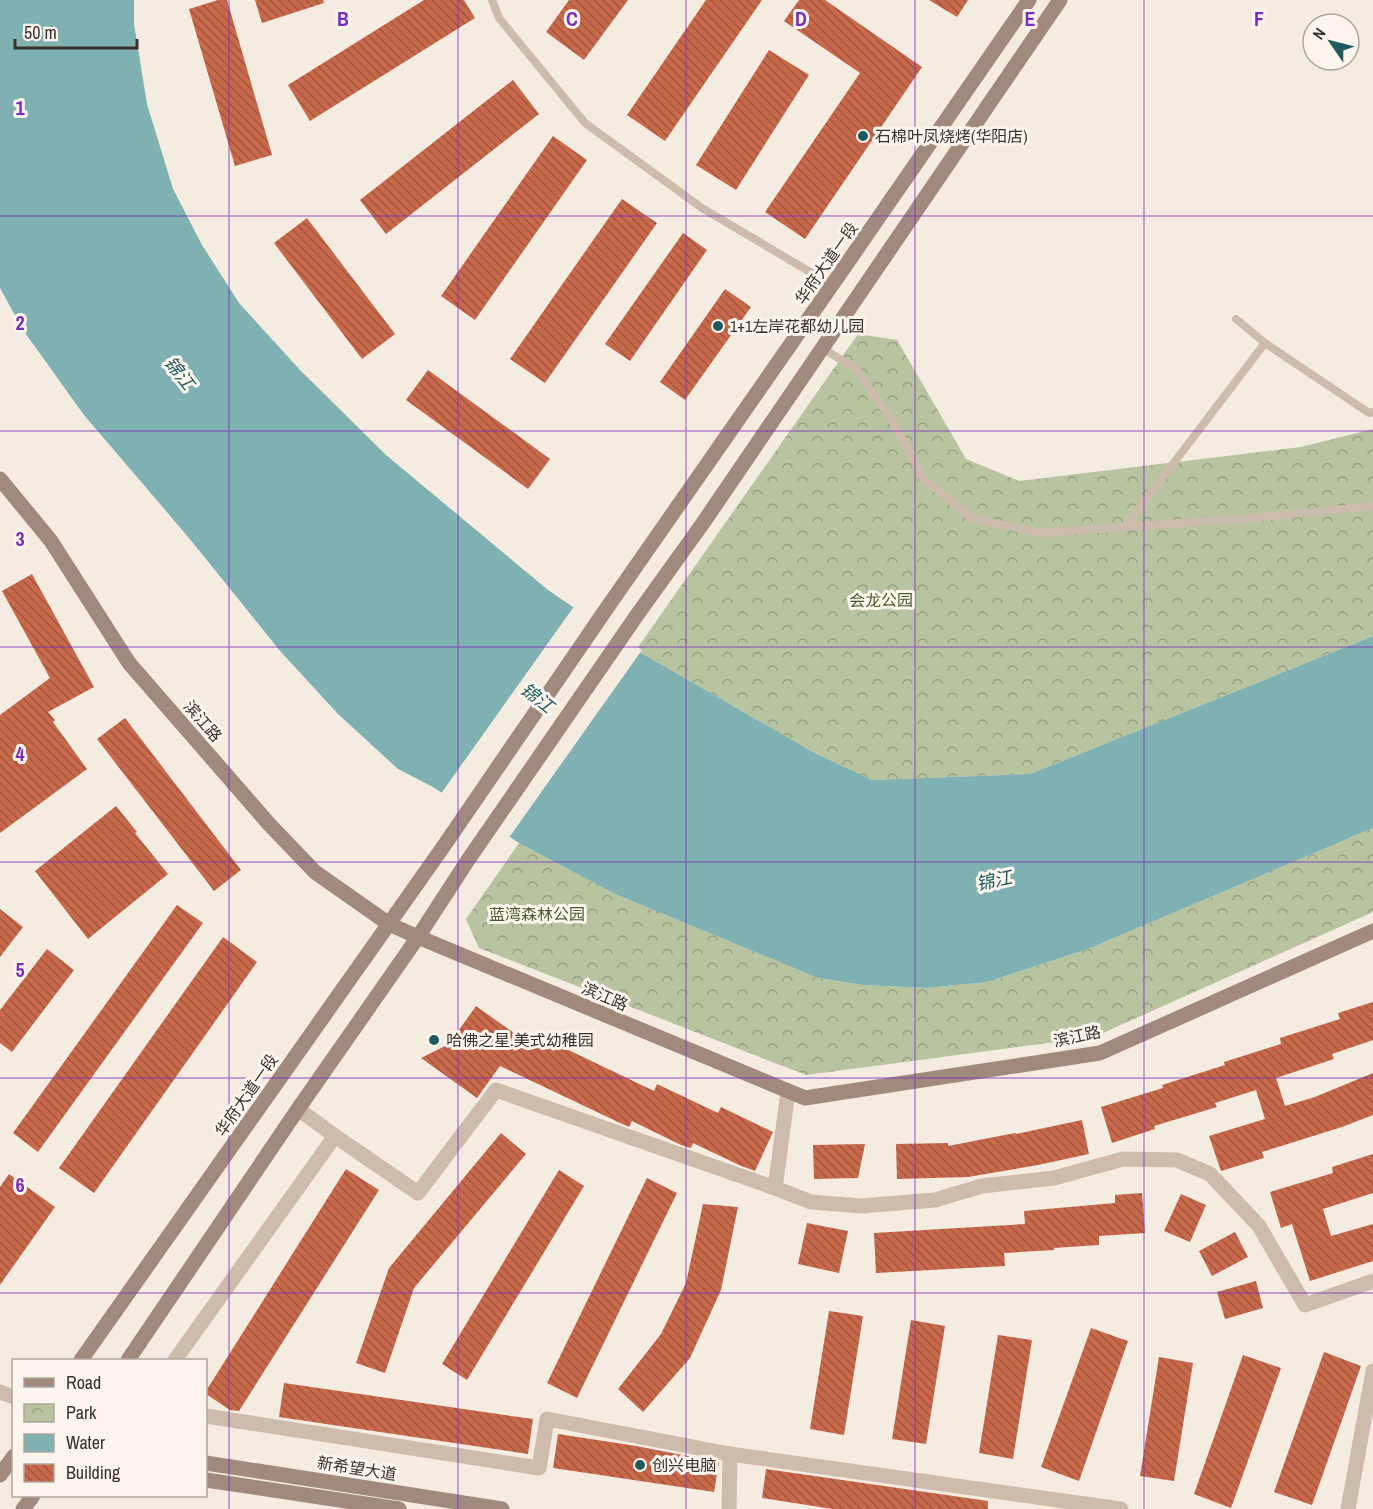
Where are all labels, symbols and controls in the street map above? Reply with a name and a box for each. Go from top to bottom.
text: B [337,5,349,32]
text: C [566,5,578,32]
text: D [795,5,807,32]
text: E [1025,5,1036,32]
text: F [1254,5,1264,32]
scale bar [15,12,136,50]
north arrow [1301,12,1361,72]
text: 50 m [24,20,57,45]
text: N [1307,23,1330,44]
text: 1 [15,94,25,121]
place label: 石棉叶凤烧烤(华阳店) [875,125,1028,147]
marker: 石棉叶凤烧烤(华阳店) [856,129,870,143]
street label: 华府大道一段 [789,217,863,309]
text: 2 [15,309,25,336]
place label: 1+1左岸花都幼儿园 [730,315,864,337]
marker: 1+1左岸花都幼儿园 [711,319,725,333]
water label: 锦江 [158,351,202,396]
text: 3 [15,525,25,552]
park label: 会龙公园 [849,589,913,611]
water label: 锦江 [515,677,561,720]
street label: 滨江路 [179,696,227,746]
text: 4 [15,740,25,767]
water label: 锦江 [974,864,1016,896]
park label: 蓝湾森林公园 [489,903,585,925]
text: 5 [15,956,25,983]
street label: 滨江路 [579,976,631,1016]
street label: 滨江路 [1051,1020,1103,1052]
place label: 哈佛之星.美式幼稚园 [446,1029,594,1051]
marker: 哈佛之星.美式幼稚园 [427,1033,441,1047]
street label: 华府大道一段 [209,1049,283,1141]
text: 6 [15,1171,25,1198]
legend [12,1359,207,1497]
text: Road [66,1370,101,1395]
text: Park [66,1400,97,1425]
text: Water [66,1430,105,1455]
street label: 新希望大道 [316,1451,398,1485]
place label: 创兴电脑 [652,1454,716,1476]
marker: 创兴电脑 [633,1458,647,1472]
text: Building [66,1460,121,1485]

